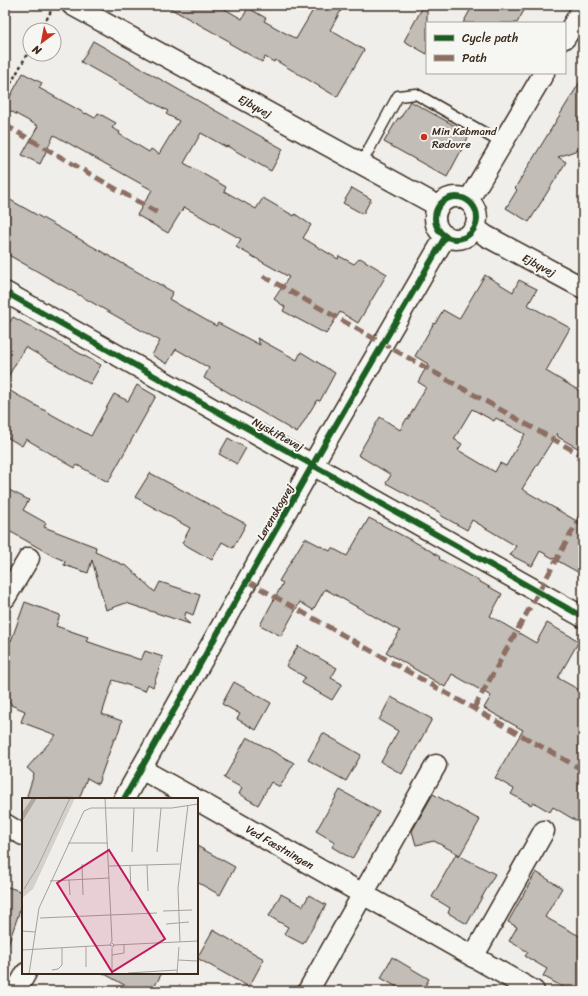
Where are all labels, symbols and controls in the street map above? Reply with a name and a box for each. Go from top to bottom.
north arrow [22,22,62,62]
legend [426,22,566,74]
text: Cycle path [462,27,518,49]
text: N [28,40,46,61]
text: Path [462,47,487,69]
street label: Ejbyvej [235,90,275,124]
place label: Min Købmand Rødovre [432,122,498,154]
marker: Min Købmand Rødovre [419,132,429,142]
street label: Ejbyvej [519,249,559,282]
street label: Nyskiftevej [249,413,307,457]
street label: Lørenskogvej [252,480,299,544]
inset map [22,798,198,974]
street label: Ved Fæstningen [242,820,318,875]

